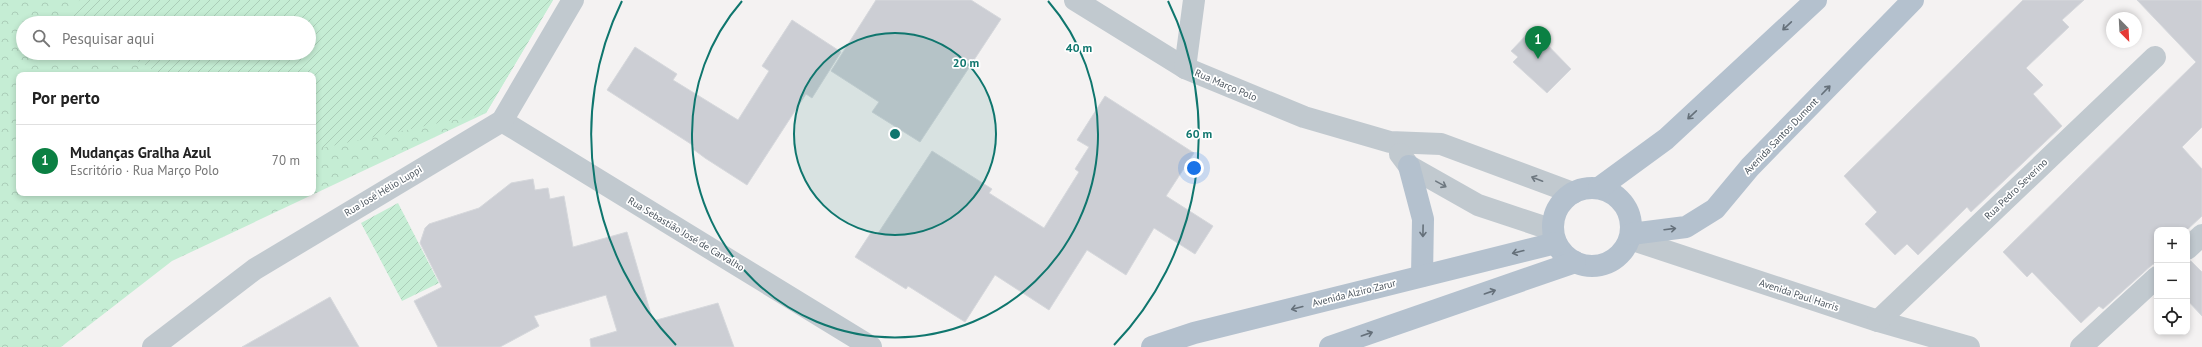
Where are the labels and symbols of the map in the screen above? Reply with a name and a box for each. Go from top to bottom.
north arrow [2106,12,2142,48]
one-way arrow [1782,22,1792,31]
pin: 1 [1525,26,1551,59]
text: 40 m [1066,40,1092,55]
text: 20 m [953,55,979,70]
street label: Rua Março Polo [1193,66,1259,104]
one-way arrow [1821,85,1831,95]
street label: Avenida Santos Dumont [1741,94,1822,177]
one-way arrow [1687,110,1697,119]
text: 60 m [1186,126,1212,141]
centre of rings [888,127,902,141]
street label: Rua Pedro Severino [1982,156,2050,222]
your location [1184,158,1204,178]
street label: Rua José Hélio Luppi [342,163,424,219]
one-way arrow [1531,175,1543,183]
one-way arrow [1435,181,1447,188]
street label: Rua Sebastião José de Carvalho [625,194,747,274]
one-way arrow [1419,225,1427,238]
one-way arrow [1663,226,1676,233]
one-way arrow [1512,249,1525,257]
street label: Avenida Alziro Zarur [1311,276,1398,310]
street label: Avenida Paul Harris [1758,276,1840,314]
one-way arrow [1484,287,1496,295]
one-way arrow [1291,304,1304,312]
one-way arrow [1361,330,1373,338]

